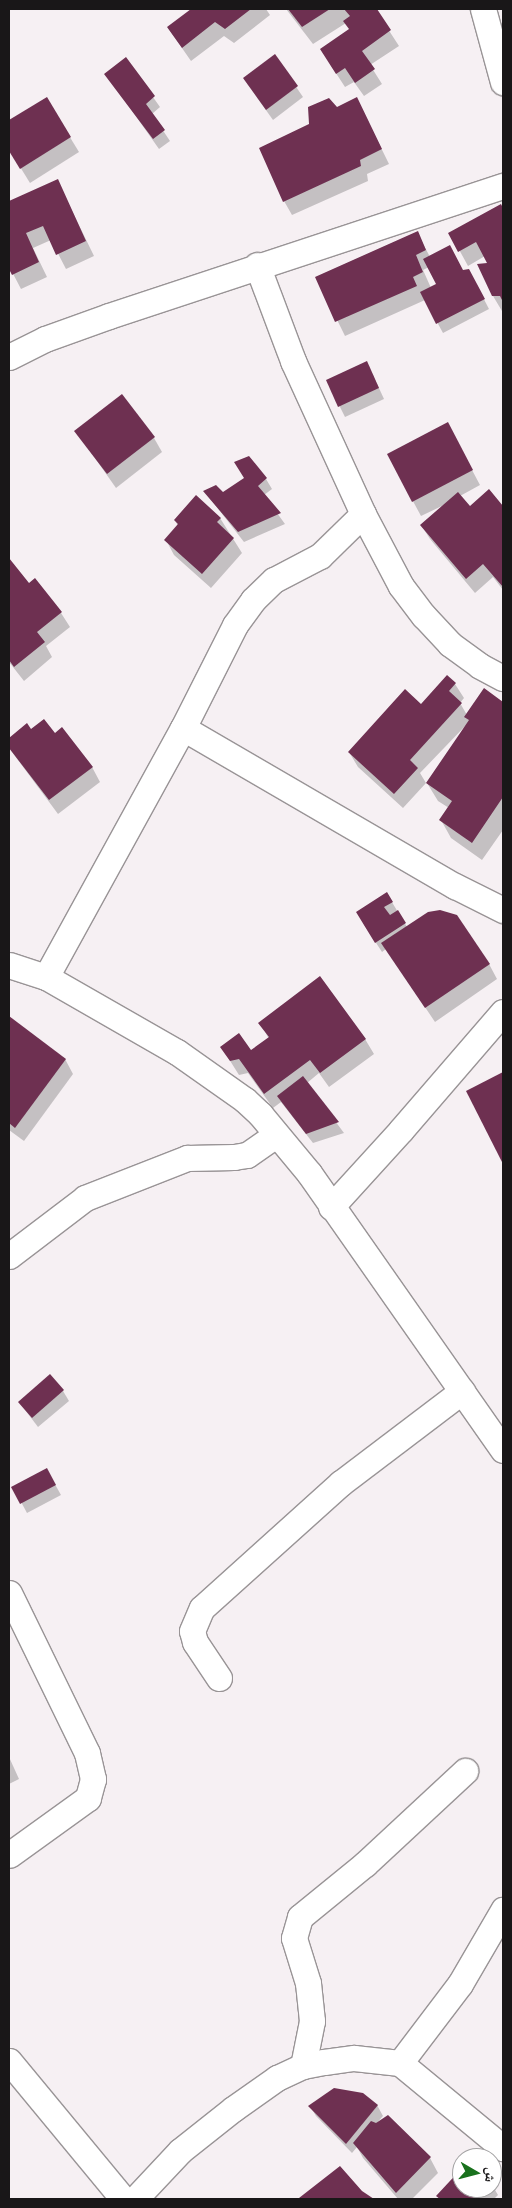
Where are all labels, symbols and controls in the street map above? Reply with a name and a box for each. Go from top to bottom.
north arrow [452,2148,502,2198]
text: ش [481,2166,502,2184]

